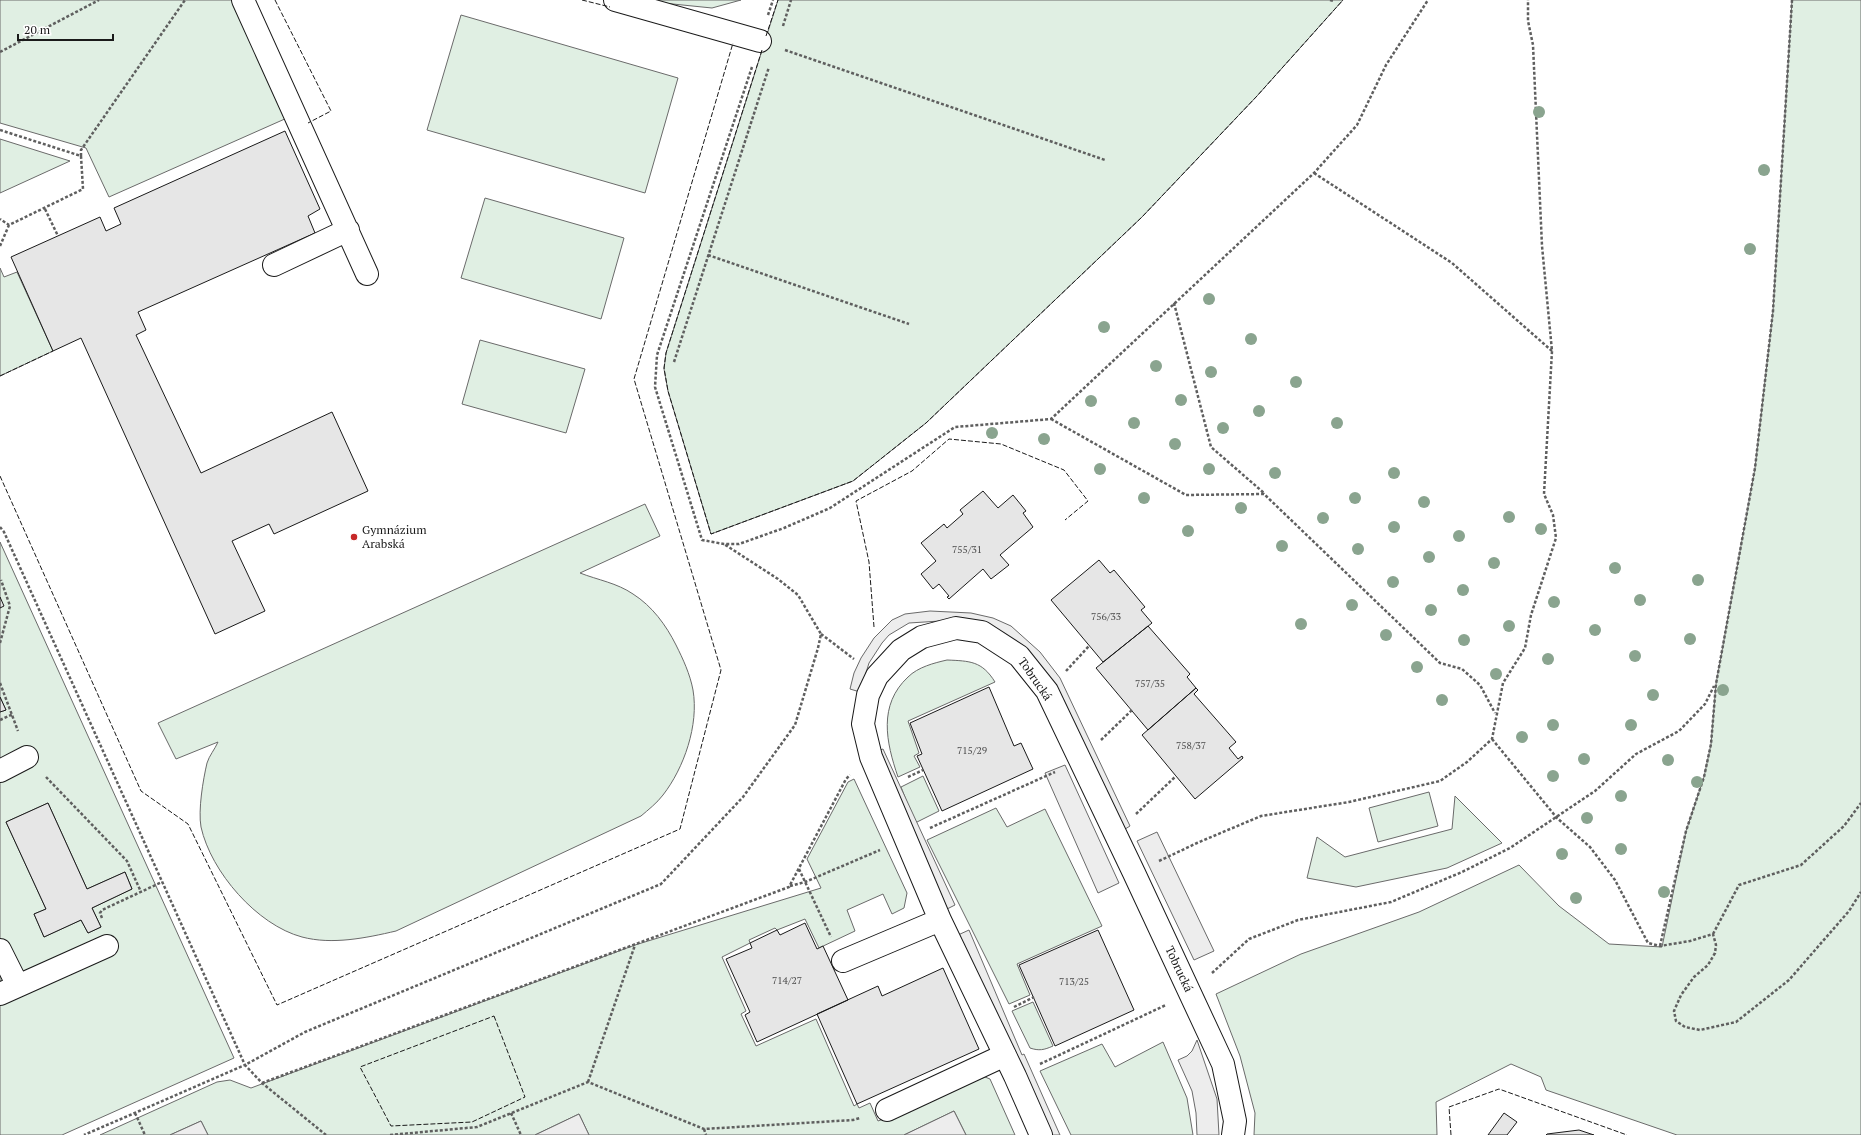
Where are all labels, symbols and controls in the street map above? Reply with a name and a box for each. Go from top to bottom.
scale bar [18,16,113,42]
text: 20 m [24,22,51,37]
place label: Gymnázium Arabská [362,522,427,551]
marker: Gymnázium Arabská [349,532,359,542]
house number: 755/31 [952,543,982,556]
house number: 756/33 [1091,610,1121,623]
street label: Tobrucká [1015,654,1056,703]
house number: 757/35 [1135,677,1165,690]
house number: 758/37 [1176,739,1206,752]
house number: 715/29 [957,744,987,757]
street label: Tobrucká [1162,943,1197,994]
house number: 714/27 [772,974,802,987]
house number: 713/25 [1059,975,1089,988]

